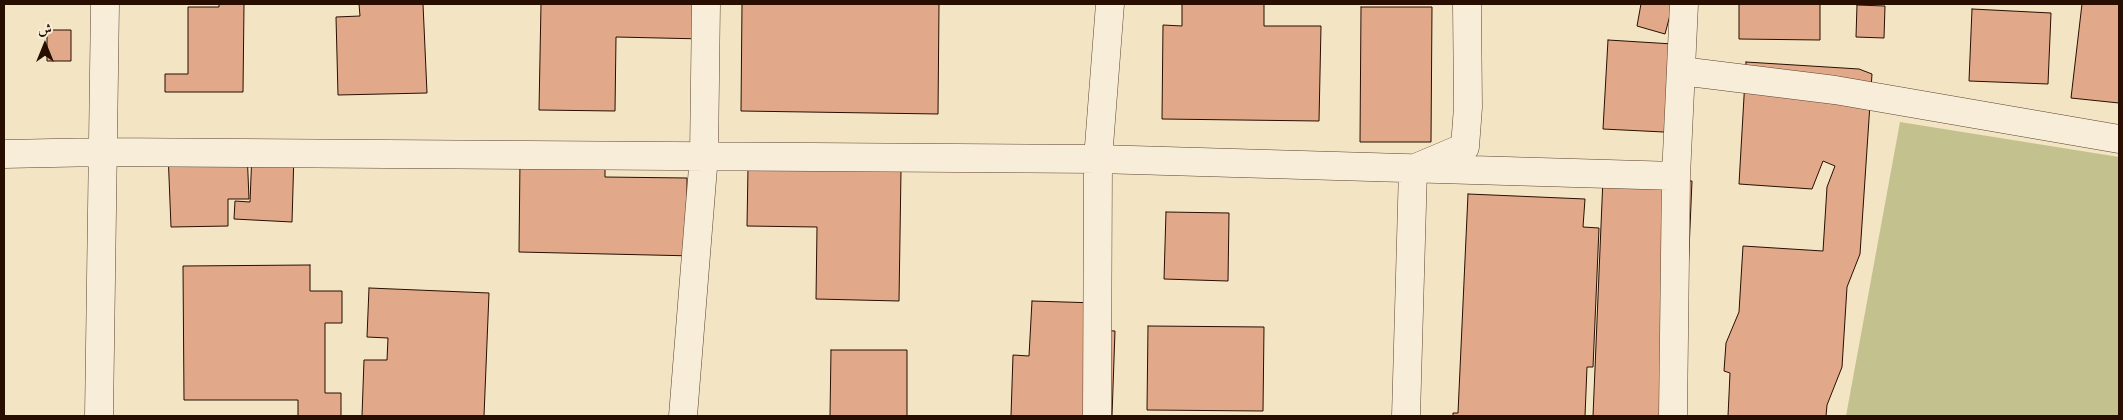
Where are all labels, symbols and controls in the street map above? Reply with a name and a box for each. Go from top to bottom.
north arrow [20,20,70,70]
text: ش [38,21,52,38]

